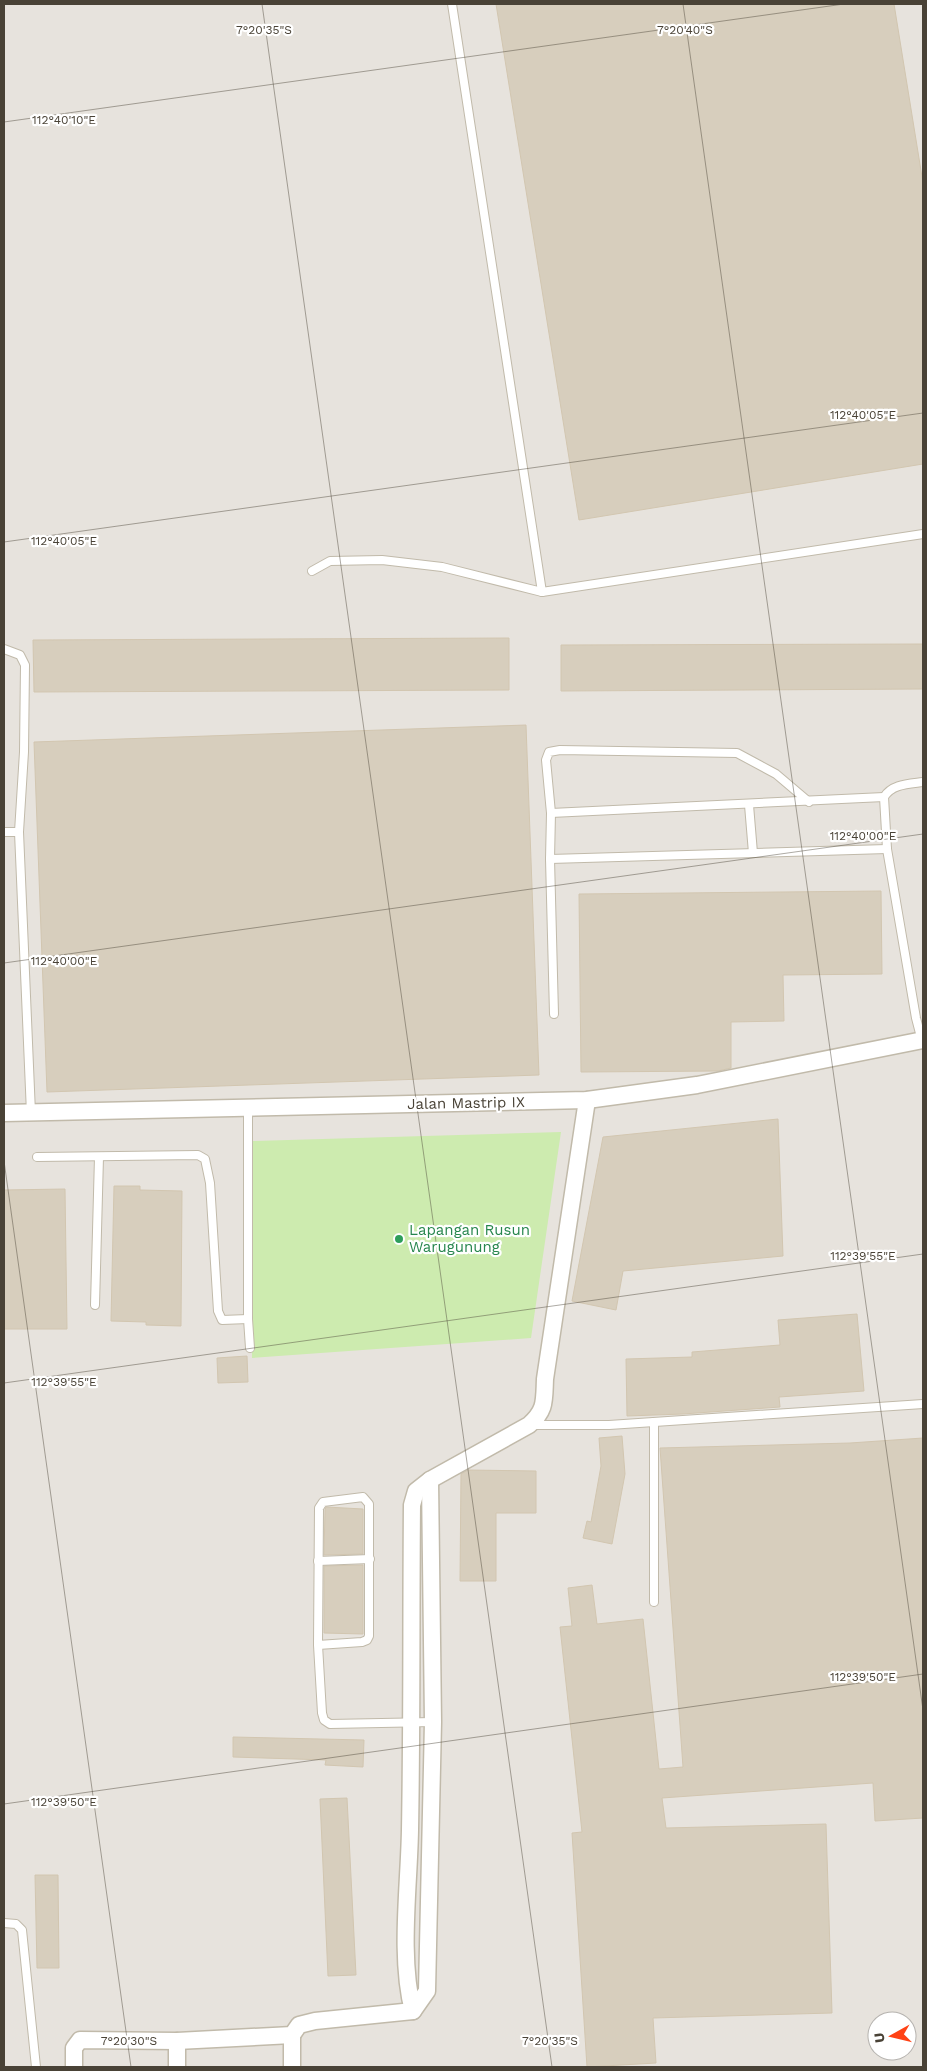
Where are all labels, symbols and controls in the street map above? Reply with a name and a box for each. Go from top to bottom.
text: 7°20'35"S [236,23,292,37]
text: 7°20'40"S [657,23,713,37]
text: 112°40'10"E [32,113,96,127]
text: 112°40'05"E [830,408,896,422]
text: 112°40'05"E [31,534,97,548]
text: 112°40'00"E [830,829,897,843]
text: 112°40'00"E [31,954,98,968]
street label: Jalan Mastrip IX [407,1093,525,1113]
place label: Lapangan Rusun Warugunung [409,1221,530,1256]
marker: Lapangan Rusun Warugunung [393,1233,405,1245]
text: 112°39'55"E [830,1249,896,1263]
text: 112°39'55"E [31,1375,97,1389]
text: 112°39'50"E [830,1670,896,1684]
text: 112°39'50"E [31,1795,97,1809]
north arrow [867,2011,917,2061]
text: U [871,2032,888,2044]
text: 7°20'30"S [101,2034,157,2048]
text: 7°20'35"S [522,2034,578,2048]

